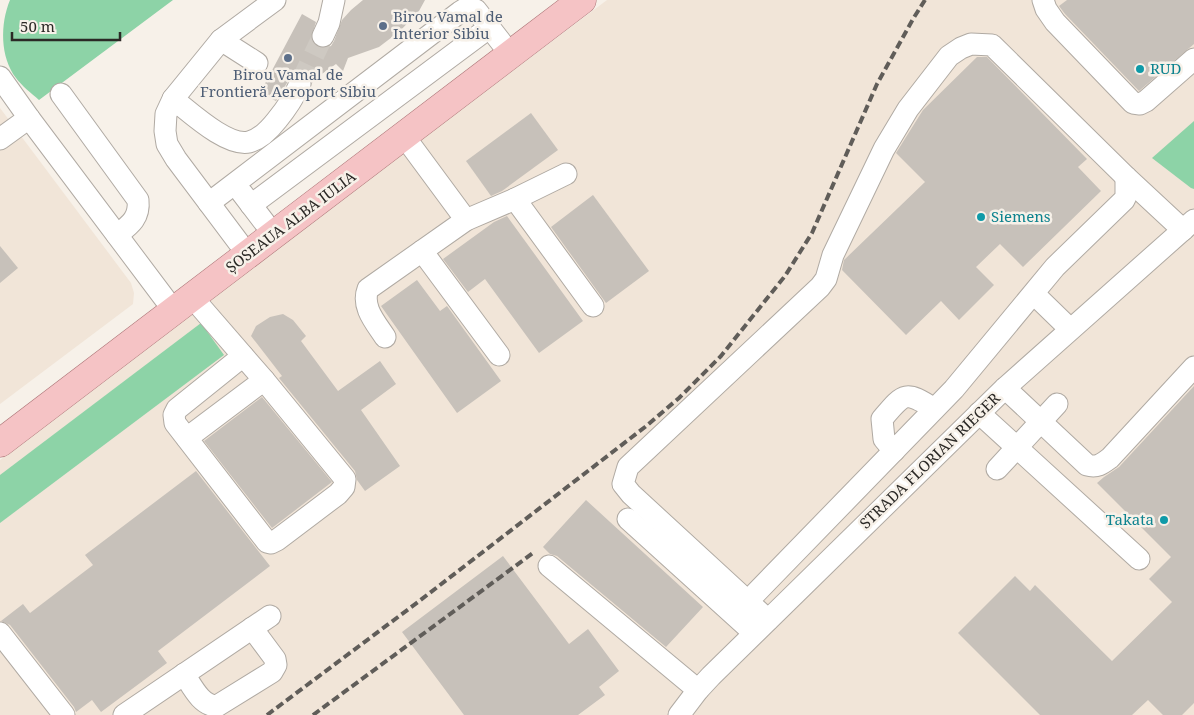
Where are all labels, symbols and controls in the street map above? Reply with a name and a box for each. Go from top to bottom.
place label: Birou Vamal de Interior Sibiu [393,6,503,43]
scale bar [12,10,120,42]
text: 50 m [20,16,55,36]
marker: Birou Vamal de Interior Sibiu [377,20,389,32]
marker: Birou Vamal de Frontieră Aeroport Sibiu [282,52,294,64]
place label: RUD [1150,58,1181,78]
marker: RUD [1134,63,1146,75]
place label: Birou Vamal de Frontieră Aeroport Sibiu [200,64,377,101]
street label: ȘOSEAUA ALBA IULIA [221,166,360,277]
place label: Siemens [991,206,1051,226]
marker: Siemens [975,211,987,223]
street label: STRADA FLORIAN RIEGER [855,388,1004,533]
place label: Takata [1106,509,1154,529]
marker: Takata [1158,514,1170,526]

